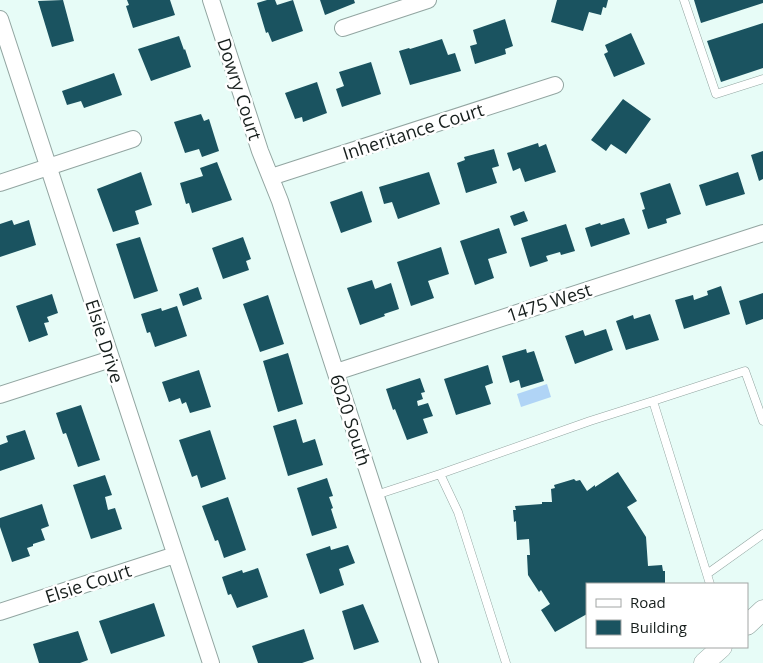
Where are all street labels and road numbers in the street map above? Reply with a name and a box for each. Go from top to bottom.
street label: Dowry Court [212,35,268,143]
street label: Inheritance Court [339,97,487,165]
street label: 1475 West [504,277,594,327]
street label: Elsie Drive [80,296,130,386]
street label: 6020 South [325,371,377,469]
street label: Elsie Court [42,558,134,608]

